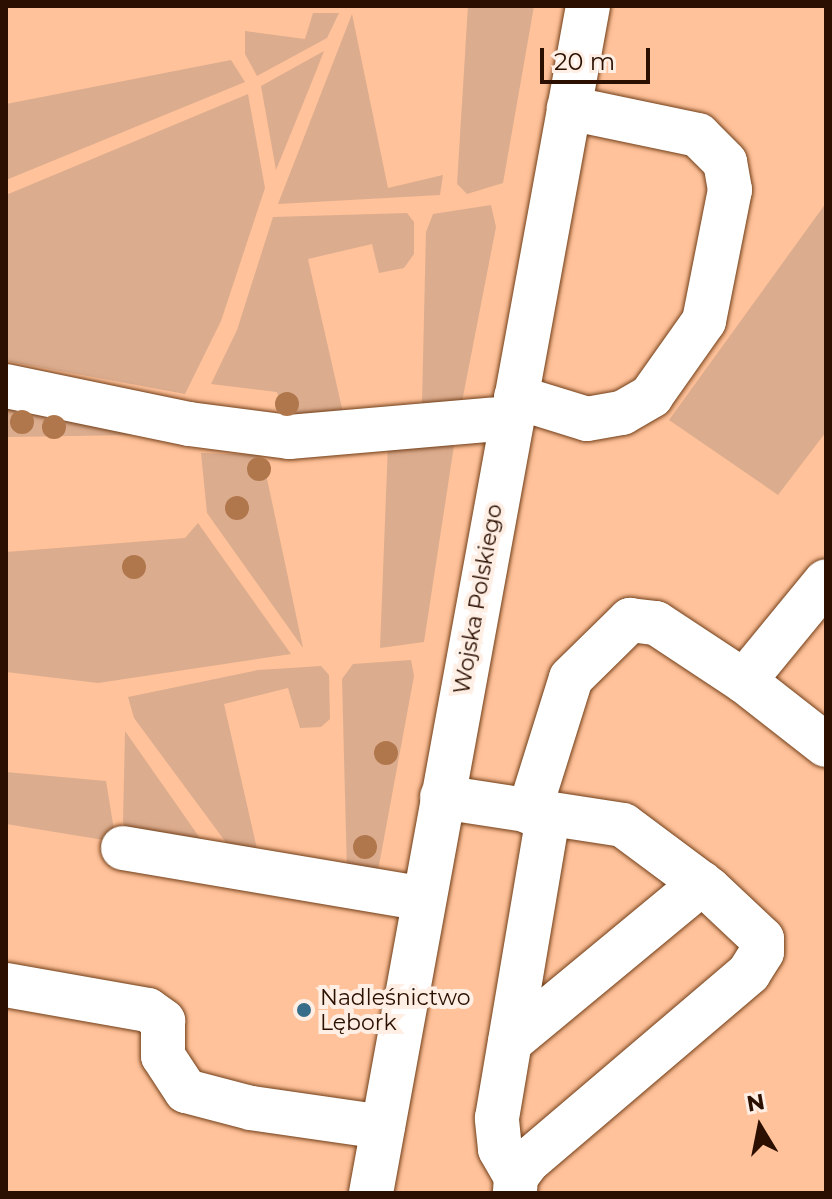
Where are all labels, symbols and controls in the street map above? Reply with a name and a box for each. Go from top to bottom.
scale bar [544,32,654,82]
text: 20 m [554,47,615,76]
street label: Wojska Polskiego [448,502,508,696]
place label: Nadleśnictwo Lębork [320,984,471,1036]
marker: Nadleśnictwo Lębork [295,1001,313,1019]
north arrow [720,1087,800,1167]
text: N [745,1088,767,1118]

